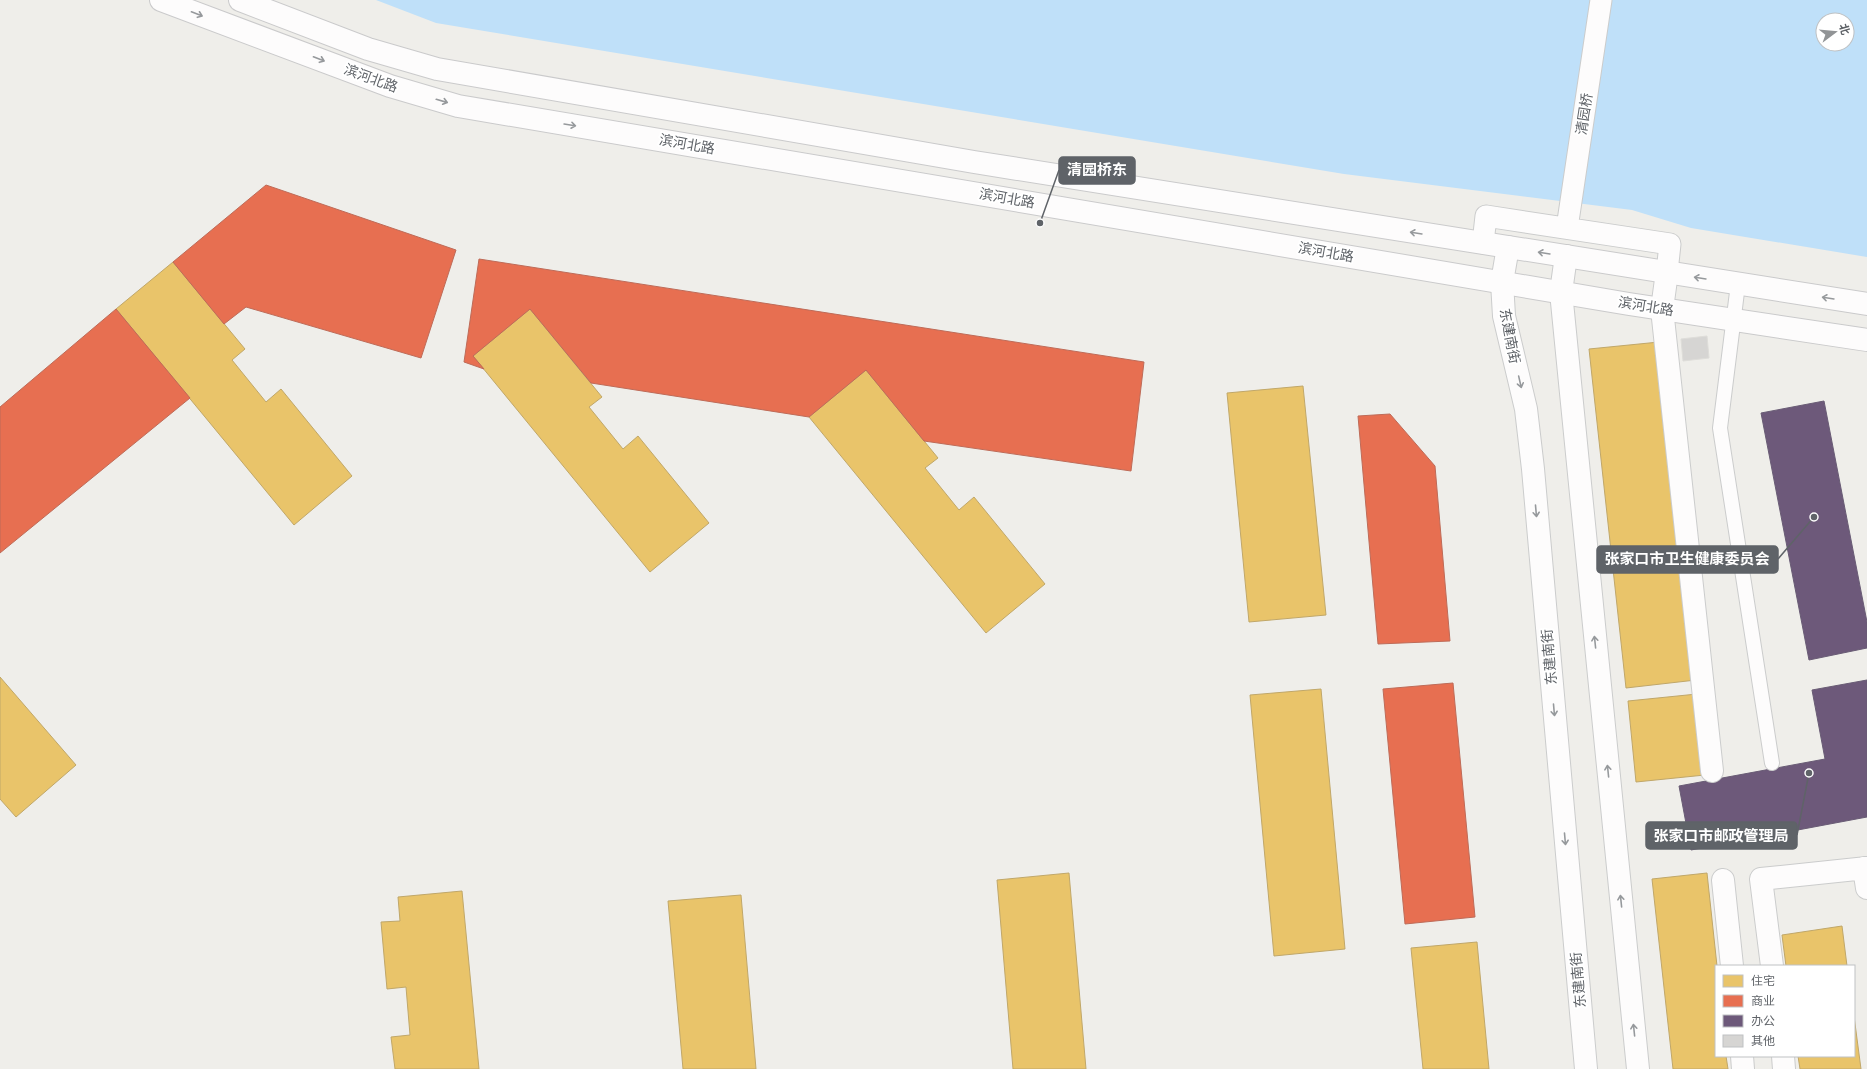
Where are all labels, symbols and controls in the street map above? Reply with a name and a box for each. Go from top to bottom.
one-way arrow [191,10,203,18]
north arrow [1815,12,1855,52]
text: 北 [1836,22,1853,36]
one-way arrow [313,56,325,64]
street label: 滨河北路 [342,60,400,95]
street label: 清园桥 [1572,92,1595,136]
one-way arrow [435,98,448,105]
one-way arrow [563,121,576,129]
street label: 滨河北路 [658,130,716,157]
callout: 清园桥东 [1059,157,1135,184]
text: 清园桥东 [1067,160,1127,179]
street label: 滨河北路 [978,184,1036,211]
one-way arrow [1410,229,1423,237]
street label: 滨河北路 [1297,238,1355,265]
one-way arrow [1538,249,1551,257]
one-way arrow [1694,274,1707,282]
street label: 滨河北路 [1617,293,1675,318]
one-way arrow [1822,294,1835,302]
street label: 东建南街 [1497,307,1524,365]
one-way arrow [1516,375,1524,388]
one-way arrow [1533,504,1540,517]
callout: 张家口市卫生健康委员会 [1597,546,1778,573]
text: 张家口市卫生健康委员会 [1604,549,1770,568]
street label: 东建南街 [1538,628,1559,686]
one-way arrow [1592,636,1599,649]
one-way arrow [1550,703,1558,716]
one-way arrow [1604,765,1612,778]
callout: 张家口市邮政管理局 [1646,822,1797,849]
text: 张家口市邮政管理局 [1653,826,1789,845]
one-way arrow [1562,832,1569,845]
one-way arrow [1617,895,1625,908]
street label: 东建南街 [1567,951,1588,1009]
legend [1715,965,1855,1057]
text: 住宅 [1751,973,1775,988]
text: 商业 [1751,993,1775,1008]
text: 办公 [1751,1013,1775,1028]
one-way arrow [1630,1024,1637,1037]
text: 其他 [1751,1033,1775,1048]

